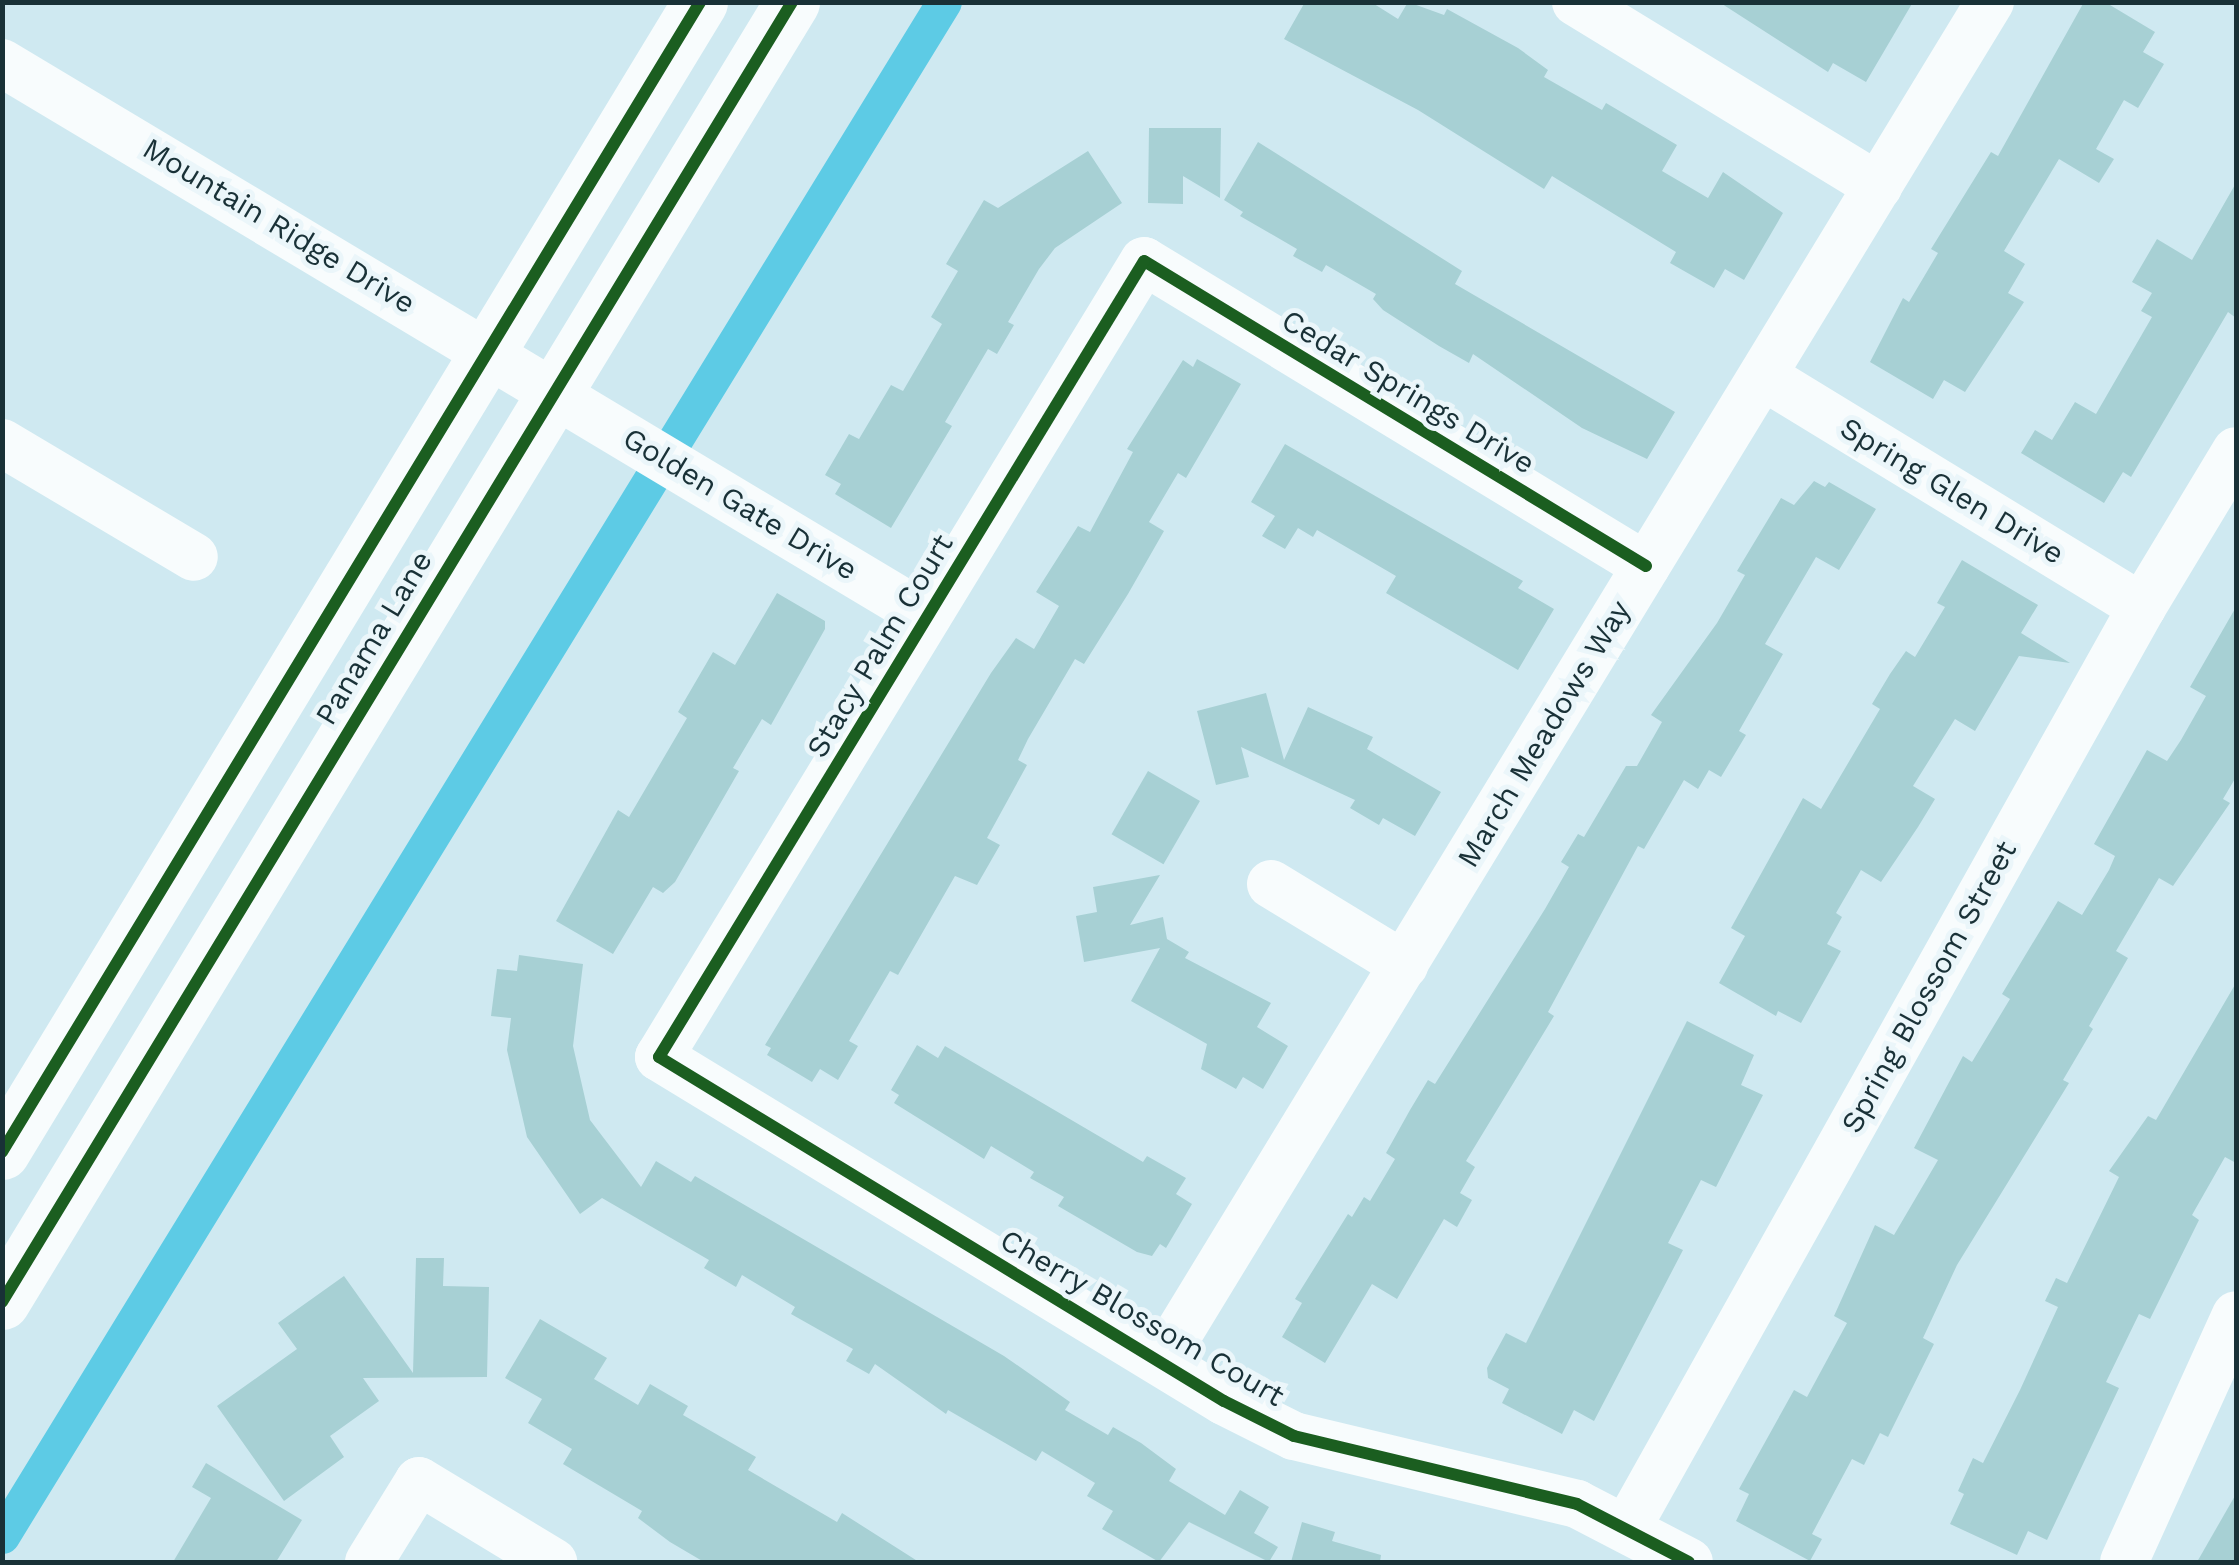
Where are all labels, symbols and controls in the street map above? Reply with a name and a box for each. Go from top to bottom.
street label: Mountain Ridge Drive [136,130,422,322]
street label: Cedar Springs Drive [1275,302,1541,482]
street label: Spring Glen Drive [1834,410,2070,572]
street label: Golden Gate Drive [616,420,864,588]
street label: Stacy Palm Court [799,527,961,765]
street label: Panama Lane [308,544,440,732]
street label: March Meadows Way [1450,594,1638,874]
street label: Spring Blossom Street [1834,835,2024,1139]
street label: Cherry Blossom Court [993,1222,1291,1414]

